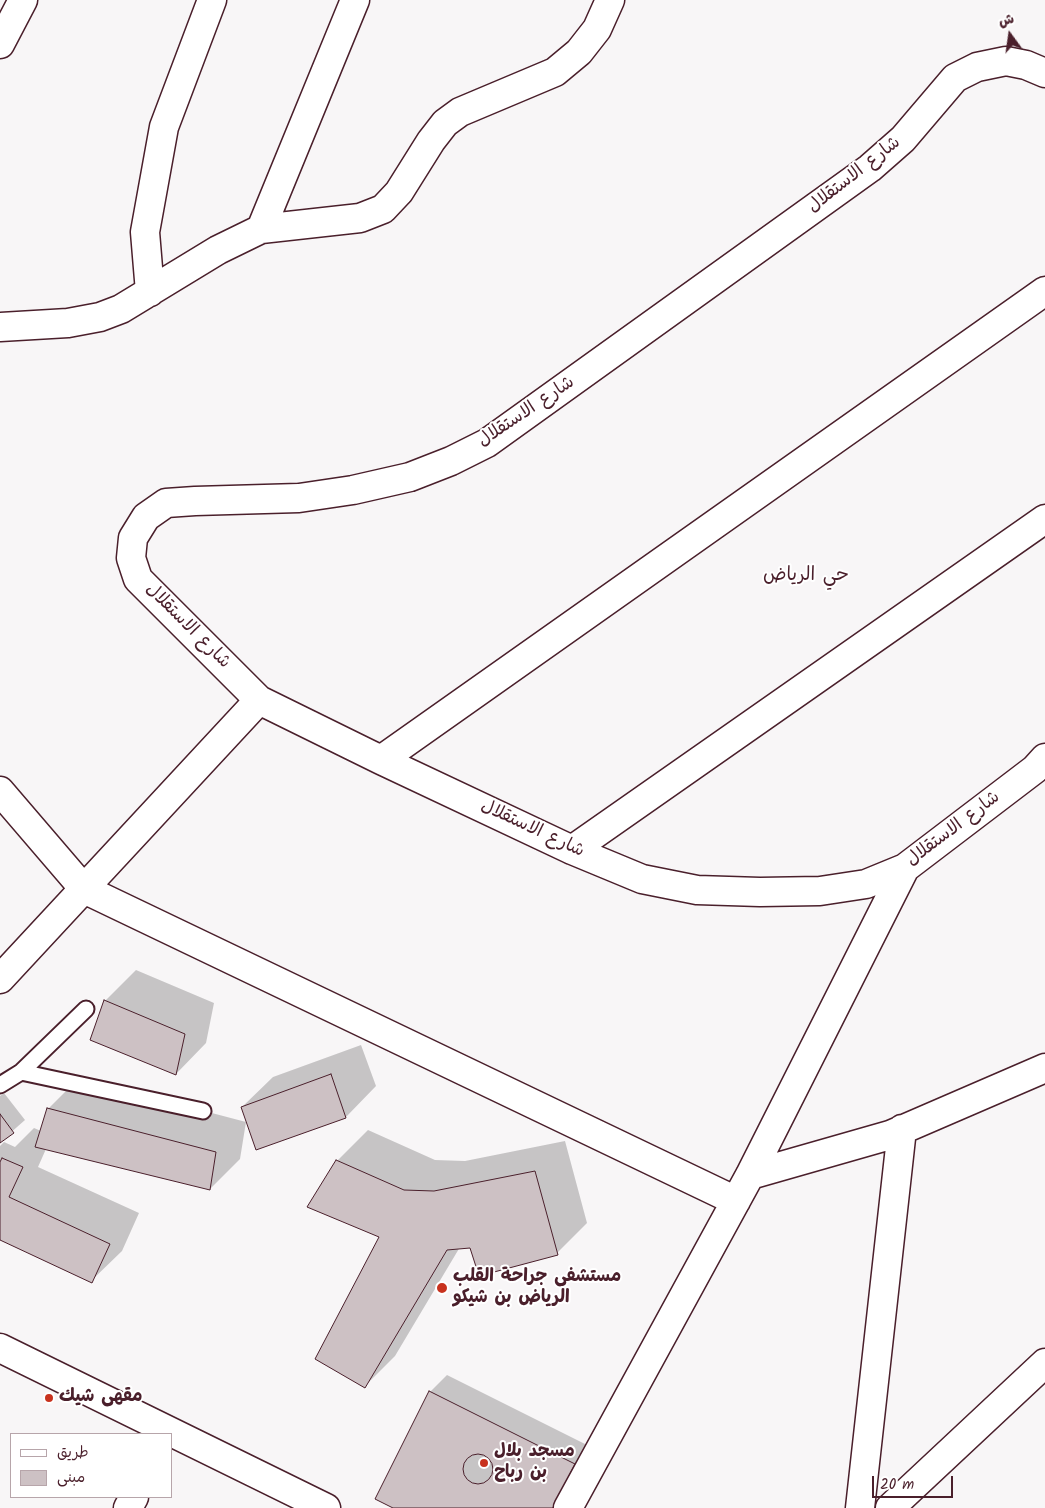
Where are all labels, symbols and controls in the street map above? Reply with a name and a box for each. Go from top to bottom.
text: ش [996,8,1017,33]
north arrow [985,10,1035,60]
street label: شارع الاستقلال [804,133,906,219]
street label: شارع الاستقلال [475,373,579,453]
district label: حي الرياض [763,566,849,588]
street label: شارع الاستقلال [140,580,234,674]
street label: شارع الاستقلال [903,788,1005,872]
street label: شارع الاستقلال [477,797,587,863]
place label: مستشفى جراحة القلب الرياض بن شيكو [453,1267,621,1310]
marker: مستشفى جراحة القلب الرياض بن شيكو [435,1281,449,1295]
place label: مقهى شيك [59,1387,142,1409]
marker: مقهى شيك [43,1392,55,1404]
legend [10,1433,172,1498]
text: طريق [57,1441,89,1465]
place label: مسجد بلال بن رباح [494,1442,575,1485]
marker: مسجد بلال بن رباح [478,1457,490,1469]
text: مبنى [57,1466,85,1490]
scale bar [875,1466,956,1498]
text: 20 m [880,1473,914,1497]

